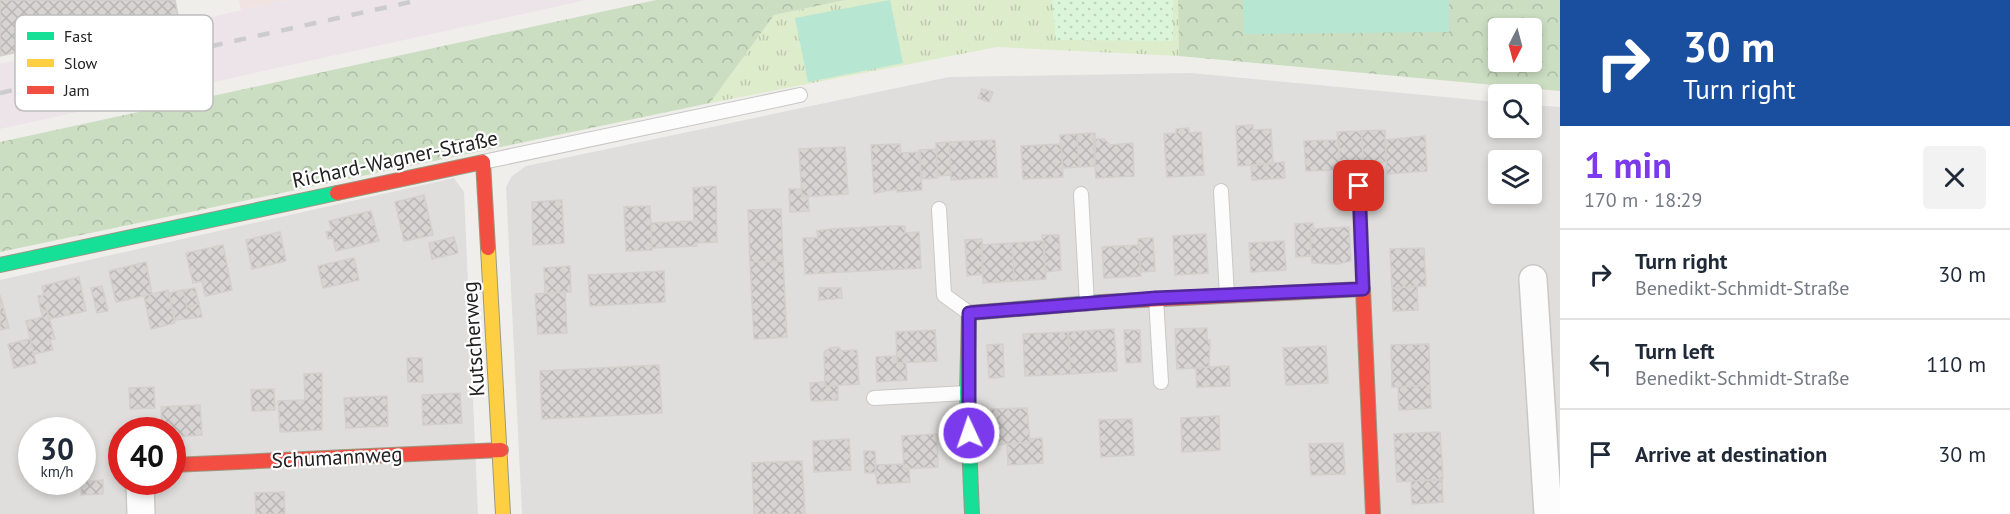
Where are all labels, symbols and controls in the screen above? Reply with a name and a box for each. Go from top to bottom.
legend [15,15,213,111]
north arrow [1488,18,1542,72]
map controls [1488,18,1542,204]
text: 30 m [1683,19,1775,74]
icon: right [1584,24,1662,102]
text: Fast [64,26,93,46]
text: Slow [64,53,98,73]
text: Turn right [1683,72,1796,106]
text: Jam [63,80,90,100]
button: search [1488,84,1542,138]
street label: Richard-Wagner-Straße [290,124,500,194]
text: 1 min [1584,141,1672,188]
button: close [1923,146,1986,209]
button: layers [1488,150,1542,204]
pin [1333,160,1384,211]
icon: arrive [1342,169,1375,202]
text: 170 m · 18:29 [1584,187,1702,213]
text: Turn right [1635,247,1727,275]
icon: right [1584,258,1617,291]
text: 30 m [1938,260,1986,288]
text: Benedikt-Schmidt-Straße [1635,275,1849,301]
street label: Kutscherweg [456,281,490,397]
text: Turn left [1635,337,1715,365]
icon: left [1584,348,1617,381]
text: 110 m [1926,350,1986,378]
text: Benedikt-Schmidt-Straße [1635,365,1849,391]
position arrow [937,401,1001,465]
speed limit sign: 40 [108,417,186,495]
text: 30 [40,429,74,468]
icon: arrive [1584,438,1617,471]
street label: Schumannweg [271,440,403,474]
text: Arrive at destination [1635,440,1827,468]
text: 30 m [1938,440,1986,468]
text: km/h [41,462,73,481]

